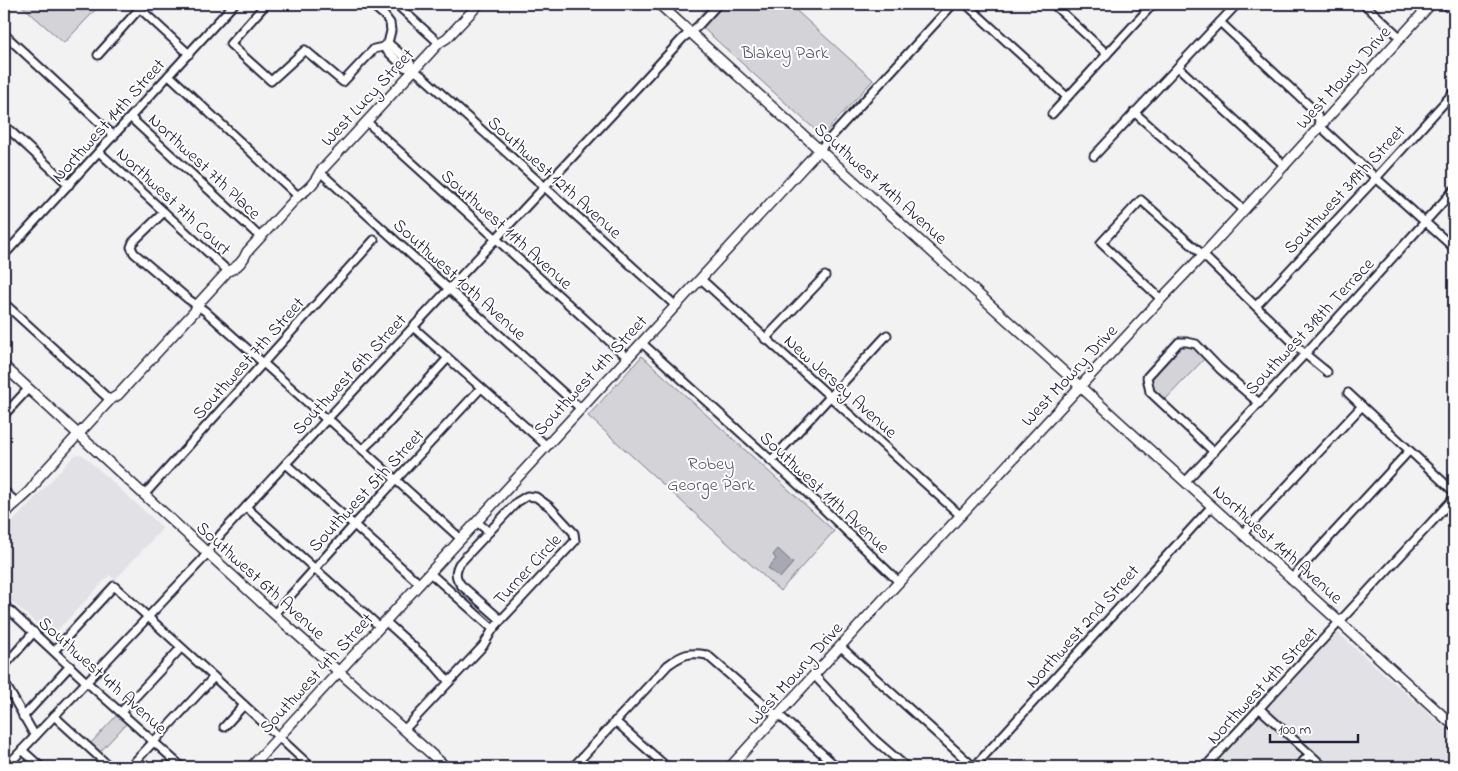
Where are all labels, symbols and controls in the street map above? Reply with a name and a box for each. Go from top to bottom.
street label: West Mowry Drive [1291,20,1399,136]
park label: Blakey Park [741,41,828,67]
street label: West Lucy Street [316,43,421,153]
street label: Northwest 14th Street [47,54,172,189]
street label: Northwest 7th Place [141,108,267,227]
street label: Southwest 12th Avenue [481,111,627,247]
street label: Southwest 14th Avenue [807,117,953,252]
street label: Southwest 319th Street [1279,120,1412,261]
street label: Northwest 7th Court [109,142,236,263]
street label: Southwest 11th Avenue [434,164,578,298]
street label: Southwest 10th Avenue [386,213,532,348]
street label: Southwest 318th Terrace [1240,252,1382,402]
street label: Southwest 7th Street [187,292,312,426]
street label: Southwest 6th Street [287,309,414,442]
street label: Southwest 4th Street [528,310,655,443]
street label: West Mowry Drive [1016,319,1125,433]
street label: New Jersey Avenue [777,329,903,446]
street label: Southwest 5th Street [303,424,432,559]
street label: Southwest 11th Avenue [753,426,895,561]
park label: Robey George Park [667,452,755,500]
street label: Northwest 14th Avenue [1206,480,1348,612]
street label: Southwest 6th Avenue [189,516,331,647]
street label: Turner Circle [488,528,569,612]
street label: Northwest 2nd Street [1021,560,1146,695]
street label: Southwest 4th Street [254,608,381,741]
street label: Southwest 4th Avenue [31,611,173,742]
street label: West Mowry Drive [743,616,851,732]
street label: Northwest 4th Street [1202,621,1325,751]
scale bar [1270,711,1358,743]
text: 100 m [1278,719,1311,741]

